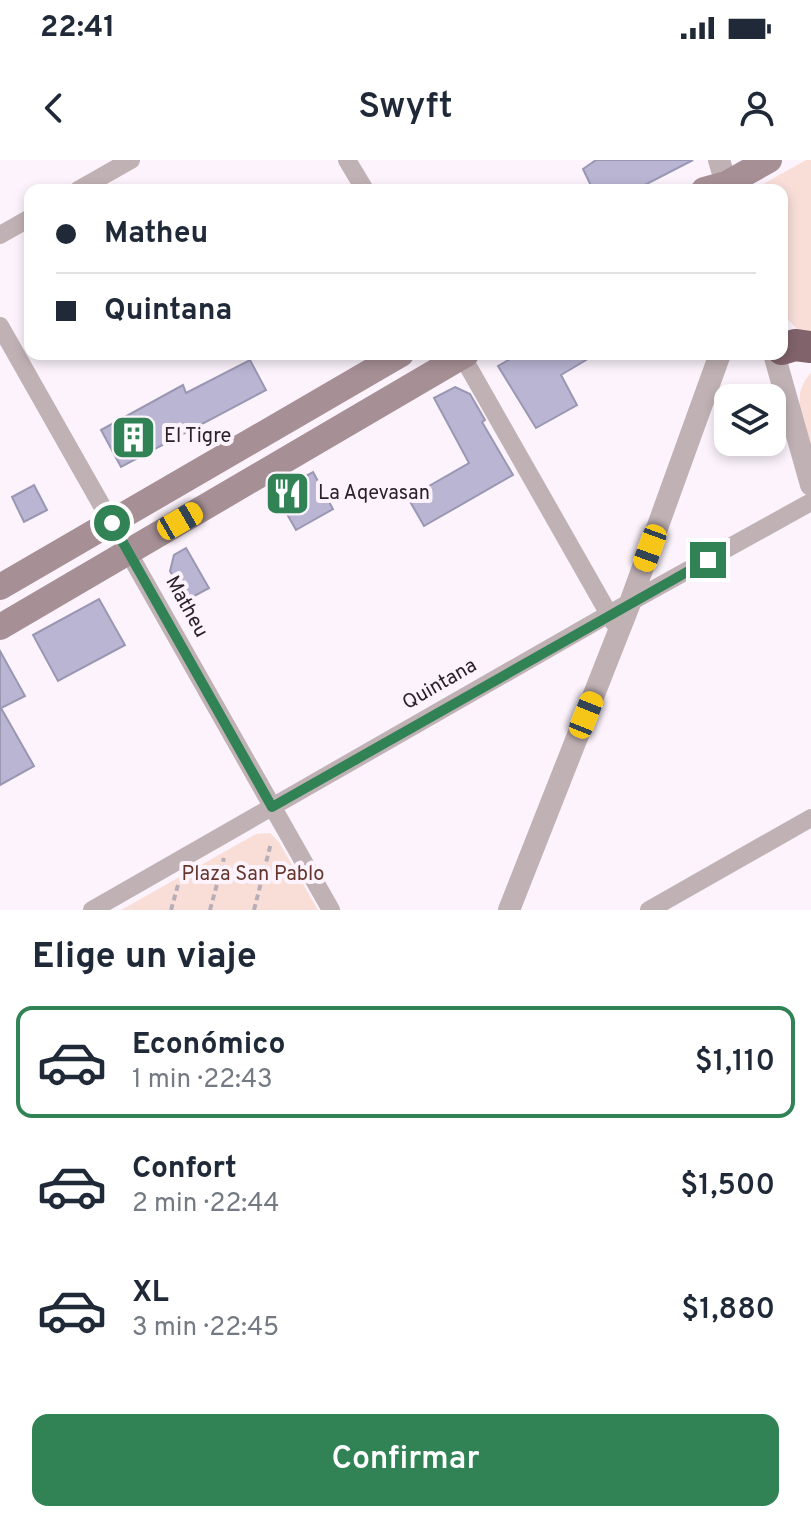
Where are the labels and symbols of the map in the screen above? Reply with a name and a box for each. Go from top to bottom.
building icon: El Tigre [109,413,157,461]
place label: El Tigre [164,424,231,450]
restaurant icon: La Aqevasan [263,470,311,518]
place label: La Aqevasan [318,481,430,507]
car [153,499,207,543]
route start [94,505,130,541]
car [631,521,669,575]
route end [690,542,726,578]
street label: Matheu [159,572,213,642]
street label: Quintana [398,653,482,717]
car [566,688,606,742]
park label: Plaza San Pablo [182,862,324,888]

